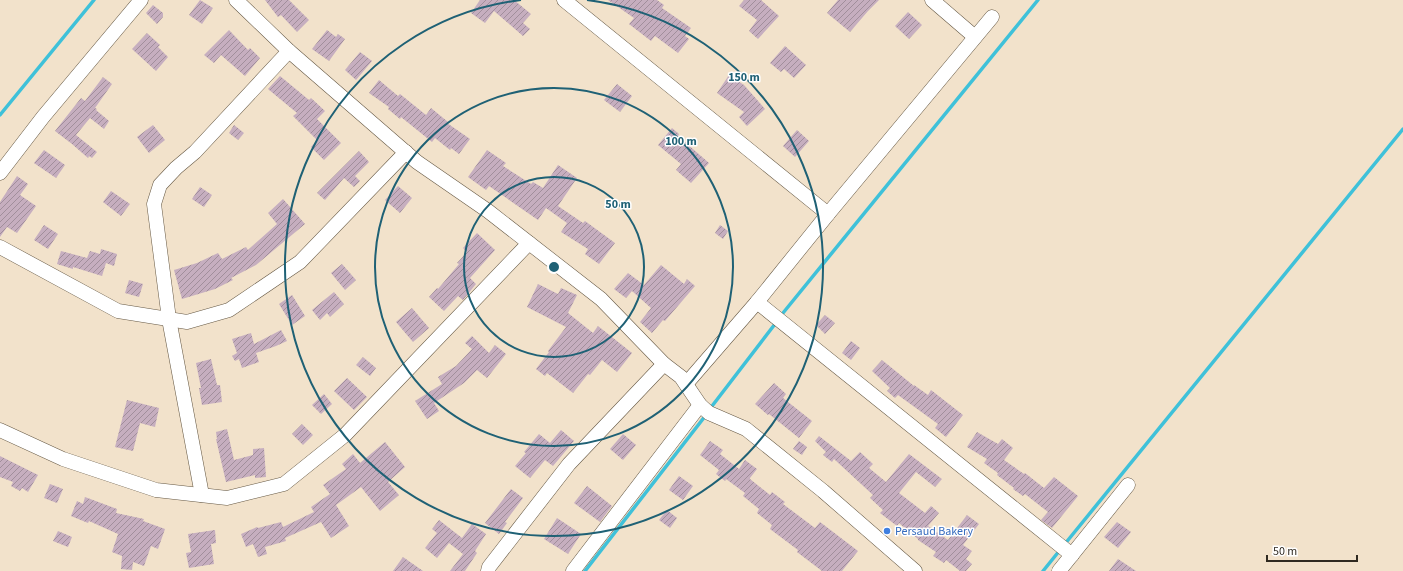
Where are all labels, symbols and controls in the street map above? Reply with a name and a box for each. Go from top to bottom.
text: 150 m [728,69,760,86]
text: 100 m [665,133,697,150]
text: 50 m [605,196,631,213]
centre of rings [547,260,561,274]
place label: Persaud Bakery [895,523,973,540]
marker: Persaud Bakery [882,526,892,536]
scale bar [1267,537,1357,563]
text: 50 m [1273,543,1297,560]

